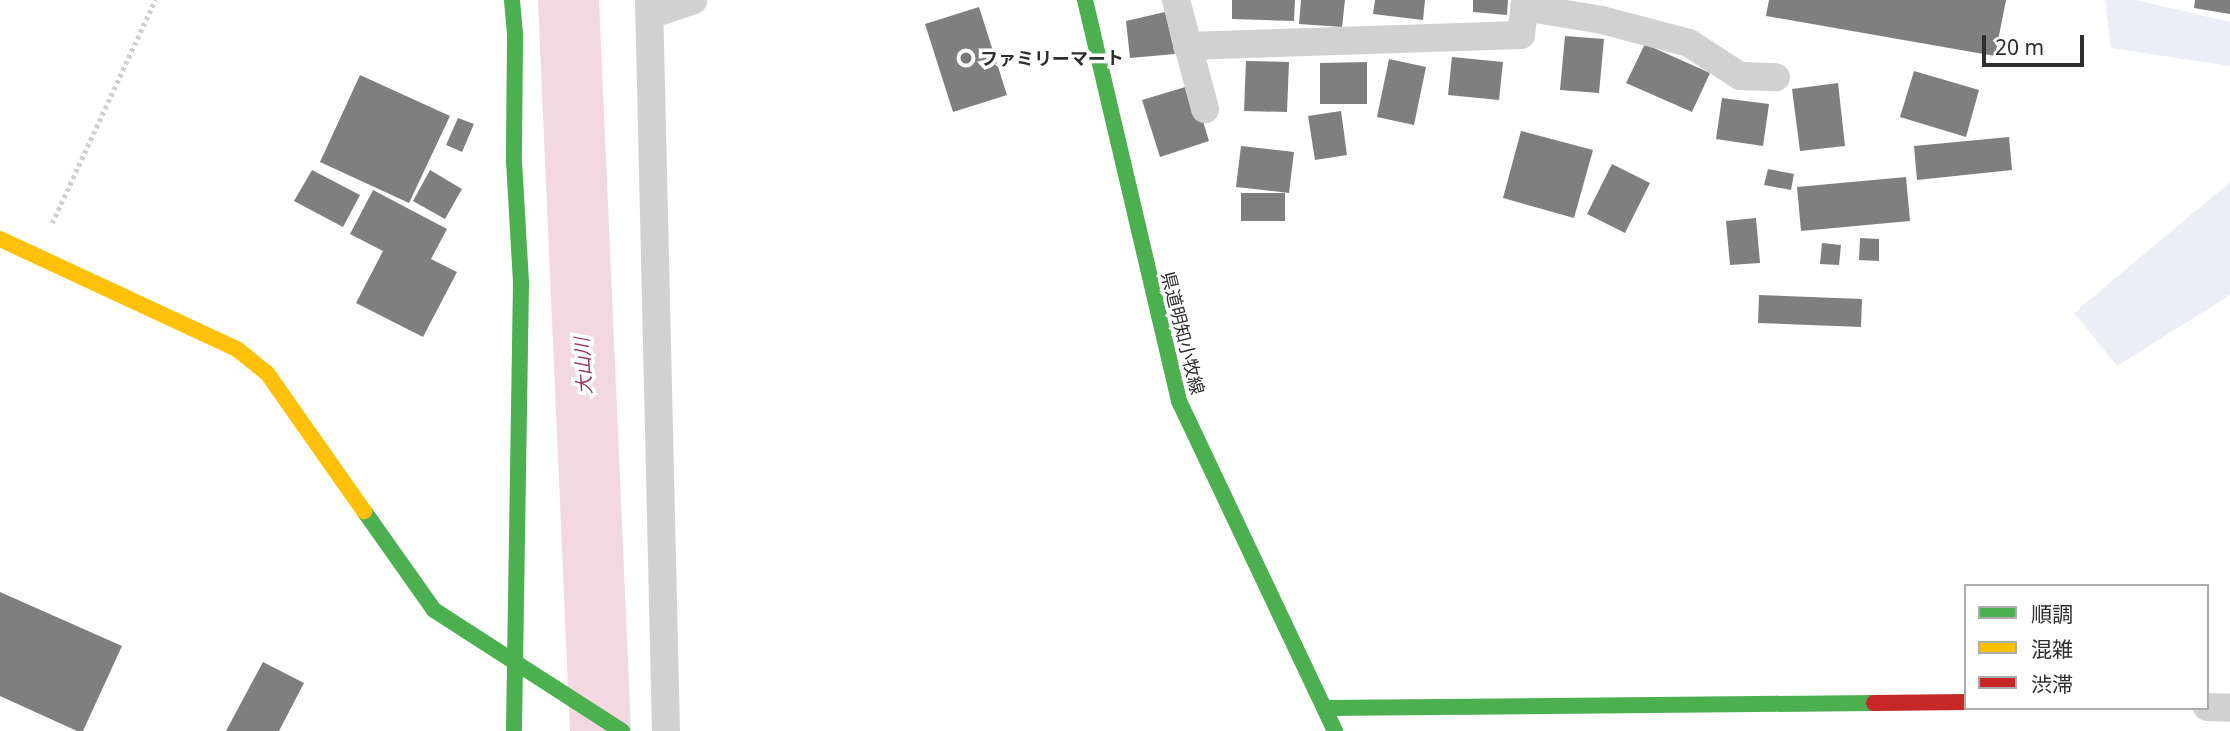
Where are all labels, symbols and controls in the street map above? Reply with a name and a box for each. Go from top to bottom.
scale bar [1985,21,2086,65]
text: 20 m [1995,33,2044,61]
place label: ファミリーマート [980,47,1124,69]
marker: ファミリーマート [958,50,974,66]
street label: 県道明知小牧線 [1157,269,1209,397]
water label: 大山川 [571,337,597,395]
legend [1964,584,2209,710]
text: 順調 [2031,600,2073,628]
text: 混雑 [2031,635,2073,663]
text: 渋滞 [2031,670,2073,698]

